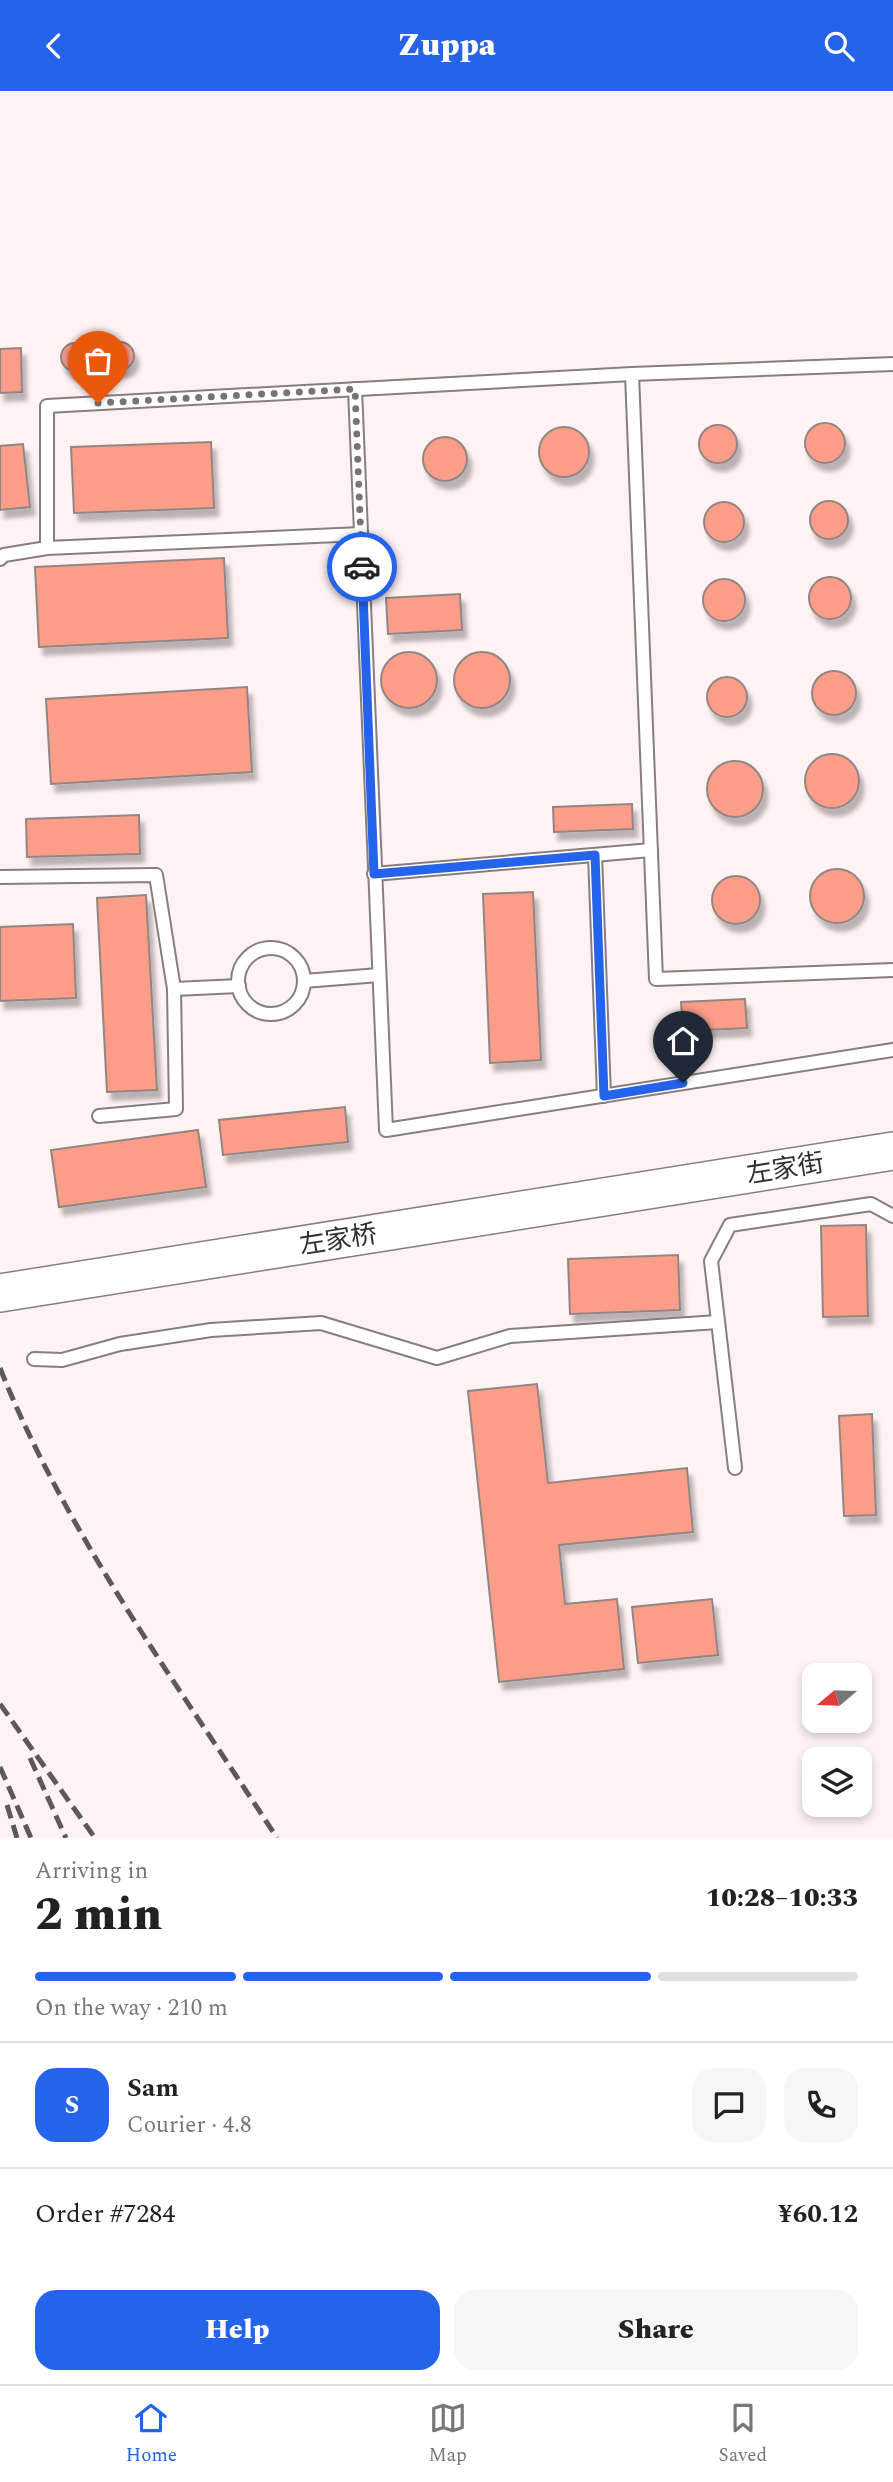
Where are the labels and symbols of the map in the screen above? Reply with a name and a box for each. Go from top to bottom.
pin [68,331,128,403]
courier [327,532,397,602]
pin [653,1011,713,1083]
street label: 左家街 [744,1143,827,1195]
street label: 左家桥 [297,1214,380,1266]
north arrow [802,1663,872,1733]

